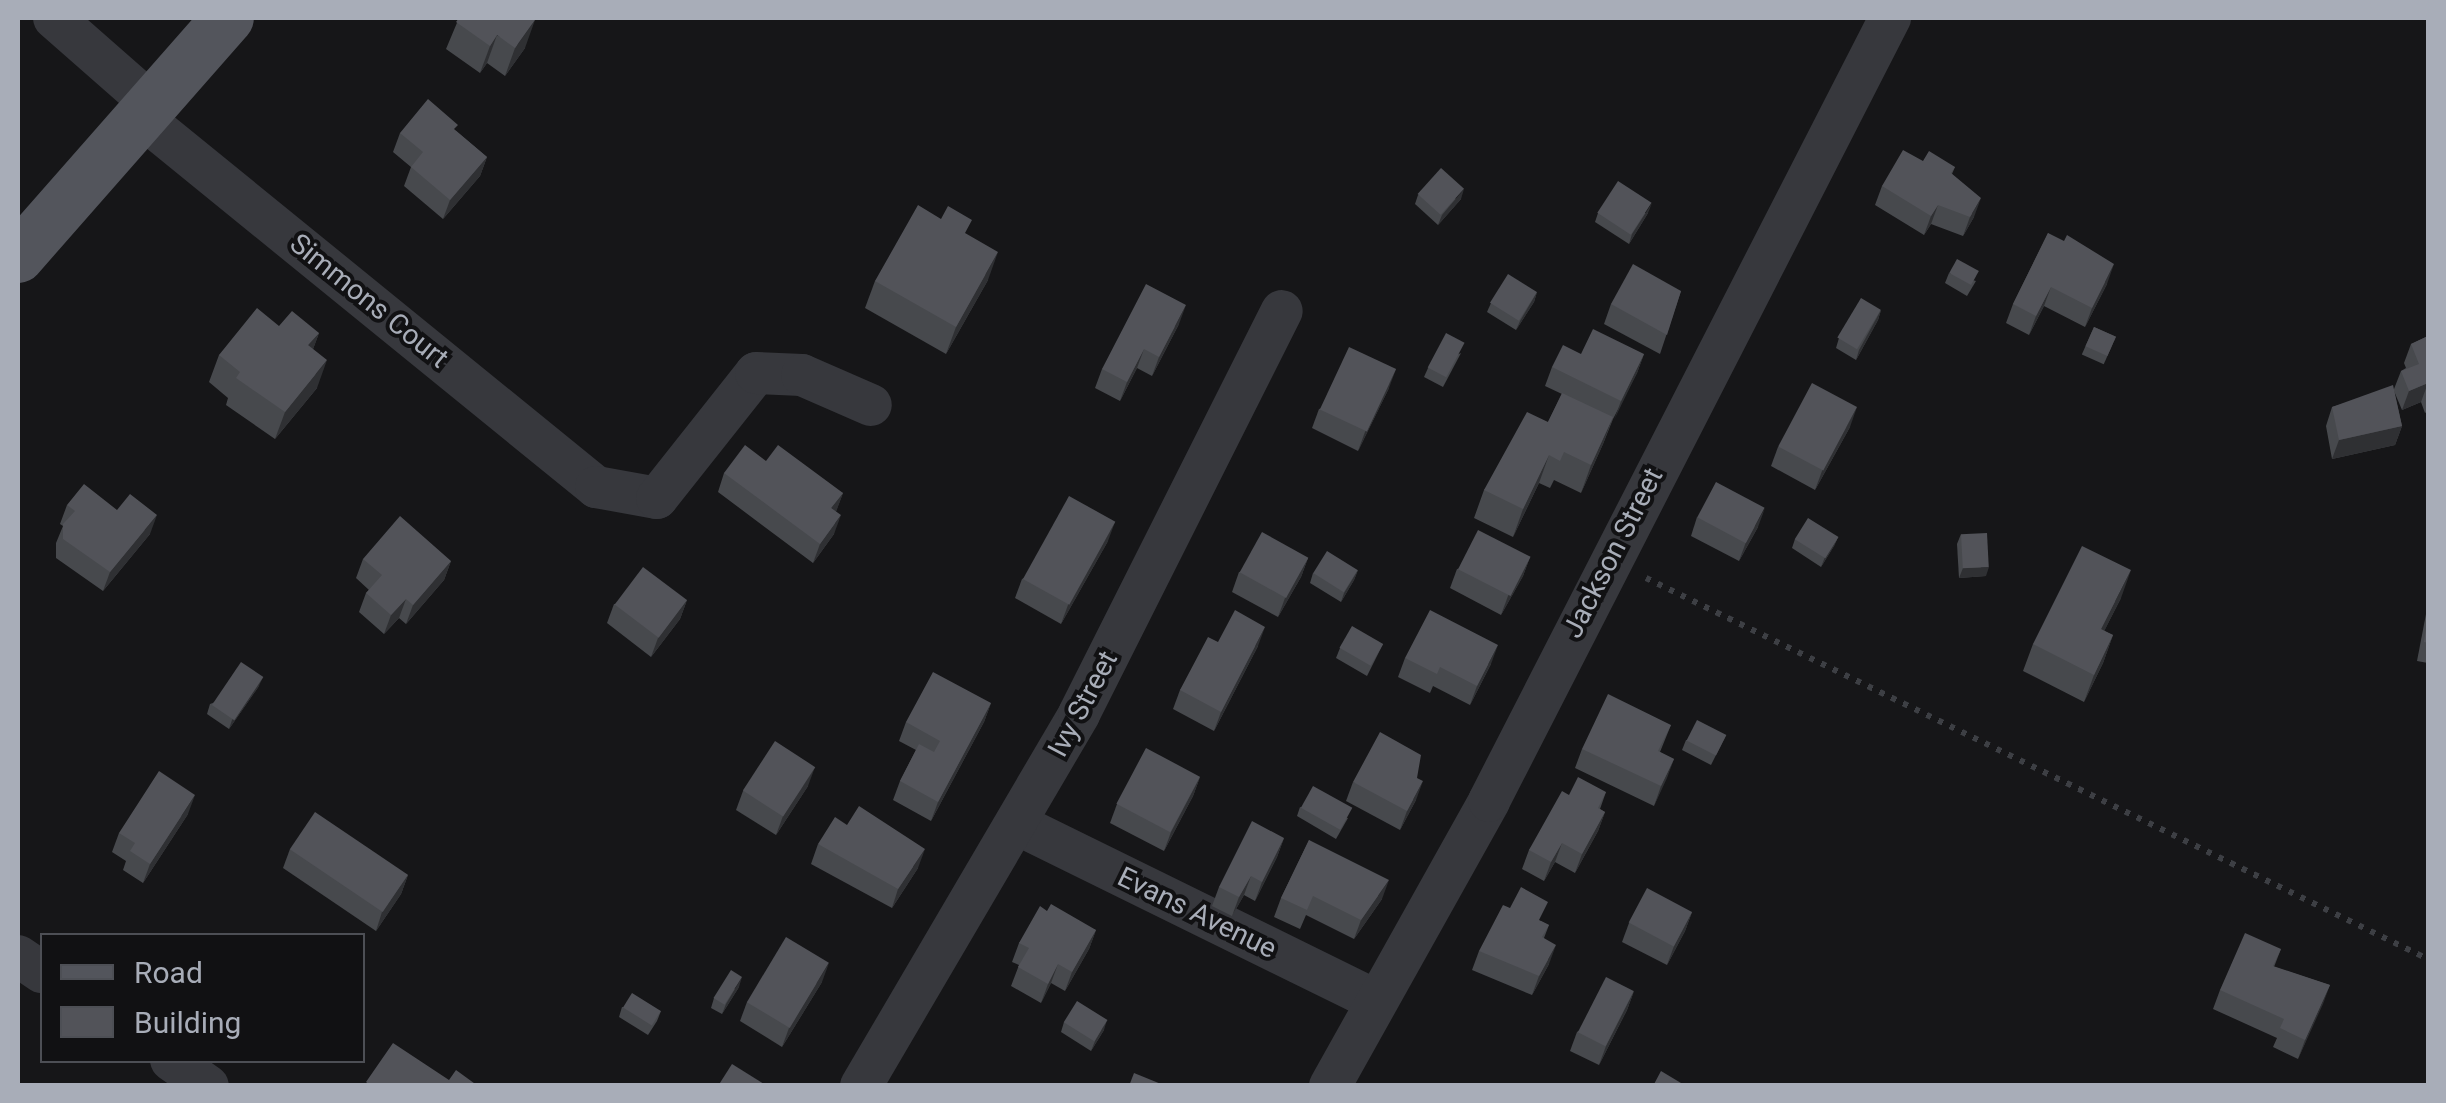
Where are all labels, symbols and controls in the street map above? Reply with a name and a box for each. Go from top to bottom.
street label: Simmons Court [283,227,455,375]
street label: Jackson Street [1556,462,1670,644]
street label: Ivy Street [1041,645,1125,763]
street label: Evans Avenue [1112,860,1282,966]
legend [40,933,365,1063]
text: Road [134,955,203,990]
text: Building [134,1005,241,1040]

